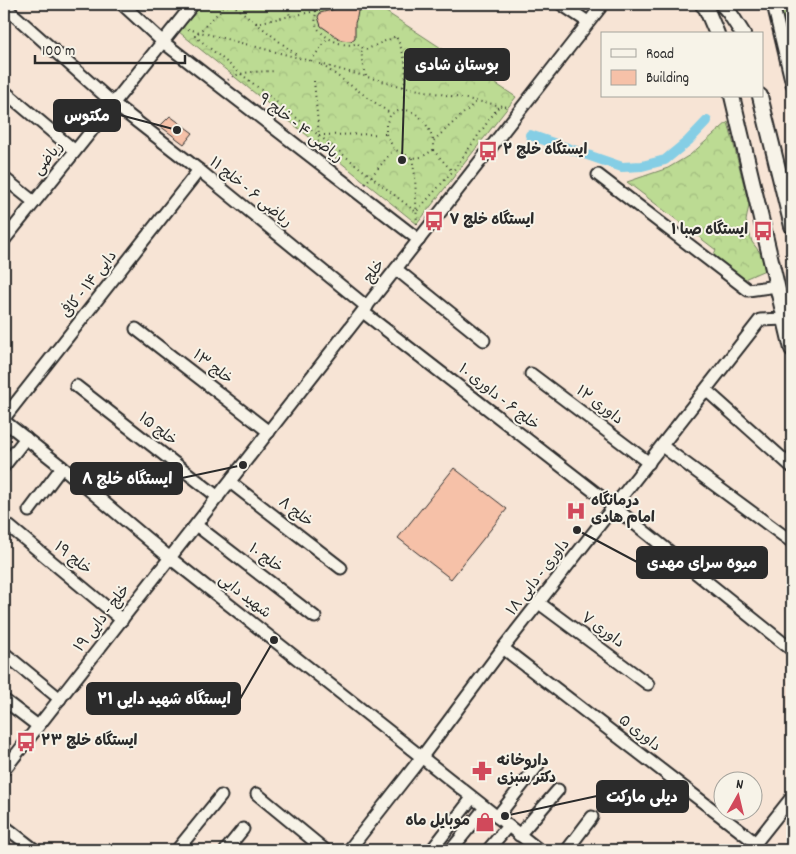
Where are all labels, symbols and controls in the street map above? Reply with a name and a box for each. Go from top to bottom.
scale bar [35,32,185,64]
legend [601,32,764,98]
text: 100 m [42,41,75,63]
text: Road [646,44,674,66]
callout: بوستان شادی [405,49,509,80]
text: بوستان شادی [415,55,499,78]
text: Building [646,68,689,90]
street label: ریاضی ۴ - خلج ۹ [253,89,347,169]
callout: مکتوس [54,100,120,131]
text: مکتوس [64,106,110,129]
street label: ریاضی [28,137,70,181]
place label: ایستگاه خلچ ۲ [503,139,587,162]
bus stop icon: ایستگاه خلچ ۲ [477,140,499,162]
street label: ریاضی ۶ - خلج ۱۱ [204,153,296,233]
place label: ایستگاه خلج ۷ [449,209,534,232]
bus stop icon: ایستگاه خلج ۷ [423,210,445,232]
place label: ایستگاه صبا ۱ [671,219,748,242]
bus stop icon: ایستگاه صبا ۱ [752,220,774,242]
street label: دایی ۱۴ - کافی [56,246,123,323]
street label: خلج [359,256,391,288]
street label: خلج ۱۳ [187,345,237,391]
street label: خلج ۶ - داوری ۱۰ [453,359,543,437]
street label: داوری ۱۲ [571,381,627,431]
street label: خلج ۱۵ [133,408,181,452]
callout: ایستگاه خلچ ۸ [71,463,182,494]
text: ایستگاه خلچ ۸ [82,469,172,492]
place label: درمانگاه امام هادی [591,490,655,530]
street label: خلج ۸ [273,493,317,533]
hospital icon: درمانگاه امام هادی [565,500,587,522]
street label: داوری - دایی ۱۸ [502,535,576,621]
street label: خلج ۱۹ [49,537,95,581]
street label: خلج ۱۰ [243,539,287,579]
callout: میوه سرای مهدی [637,547,767,578]
text: میوه سرای مهدی [647,553,757,576]
street label: شهید دایی [213,569,275,625]
street label: خلج - دایی ۱۹ [70,581,136,657]
street label: داوری ۷ [576,608,628,654]
callout: ایستگاه شهید دایی ۲۱ [87,683,240,714]
text: ایستگاه شهید دایی ۲۱ [97,689,231,712]
street label: داوری ۵ [613,710,665,758]
place label: ایستگاه خلج ۲۳ [41,730,137,753]
bus stop icon: ایستگاه خلج ۲۳ [15,731,37,753]
place label: داروخانه دکتر سبزی [497,751,556,790]
pharmacy icon: داروخانه دکتر سبزی [471,760,493,782]
north arrow [714,772,764,822]
text: N [735,775,744,796]
callout: دیلی مارکت [597,781,688,812]
text: دیلی مارکت [606,787,678,810]
place label: موبایل ماه [406,811,470,833]
shop icon: موبایل ماه [474,811,496,833]

